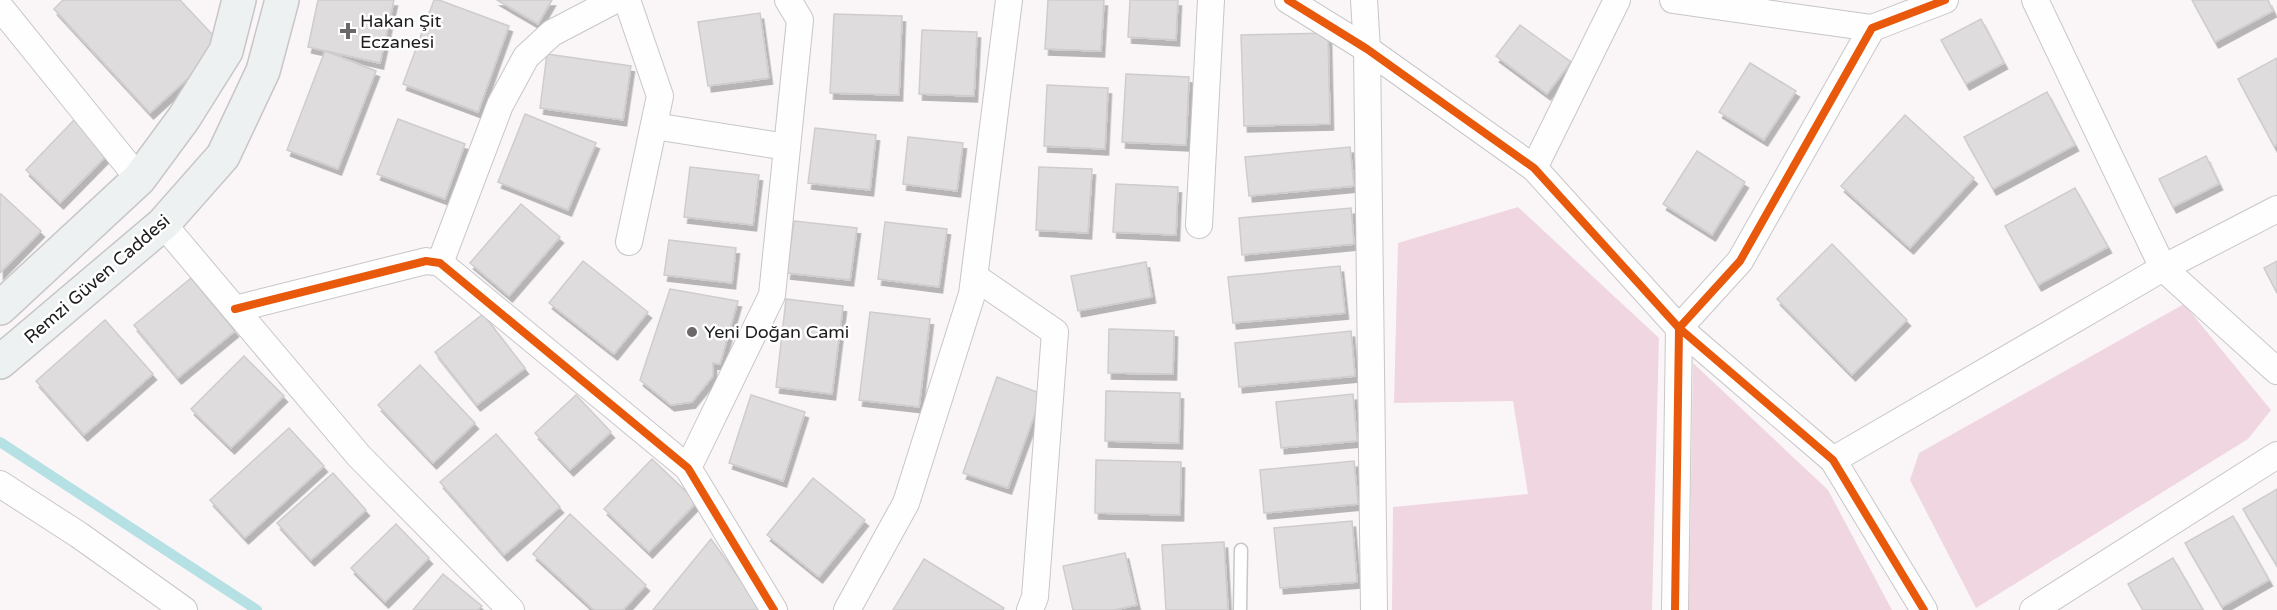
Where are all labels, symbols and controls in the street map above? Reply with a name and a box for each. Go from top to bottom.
place label: Hakan Şit Eczanesi [360,10,442,53]
marker: Hakan Şit Eczanesi [341,24,355,38]
street label: Remzi Güven Caddesi [20,210,174,348]
place label: Yeni Doğan Cami [704,321,849,343]
marker: Yeni Doğan Cami [685,325,699,339]

